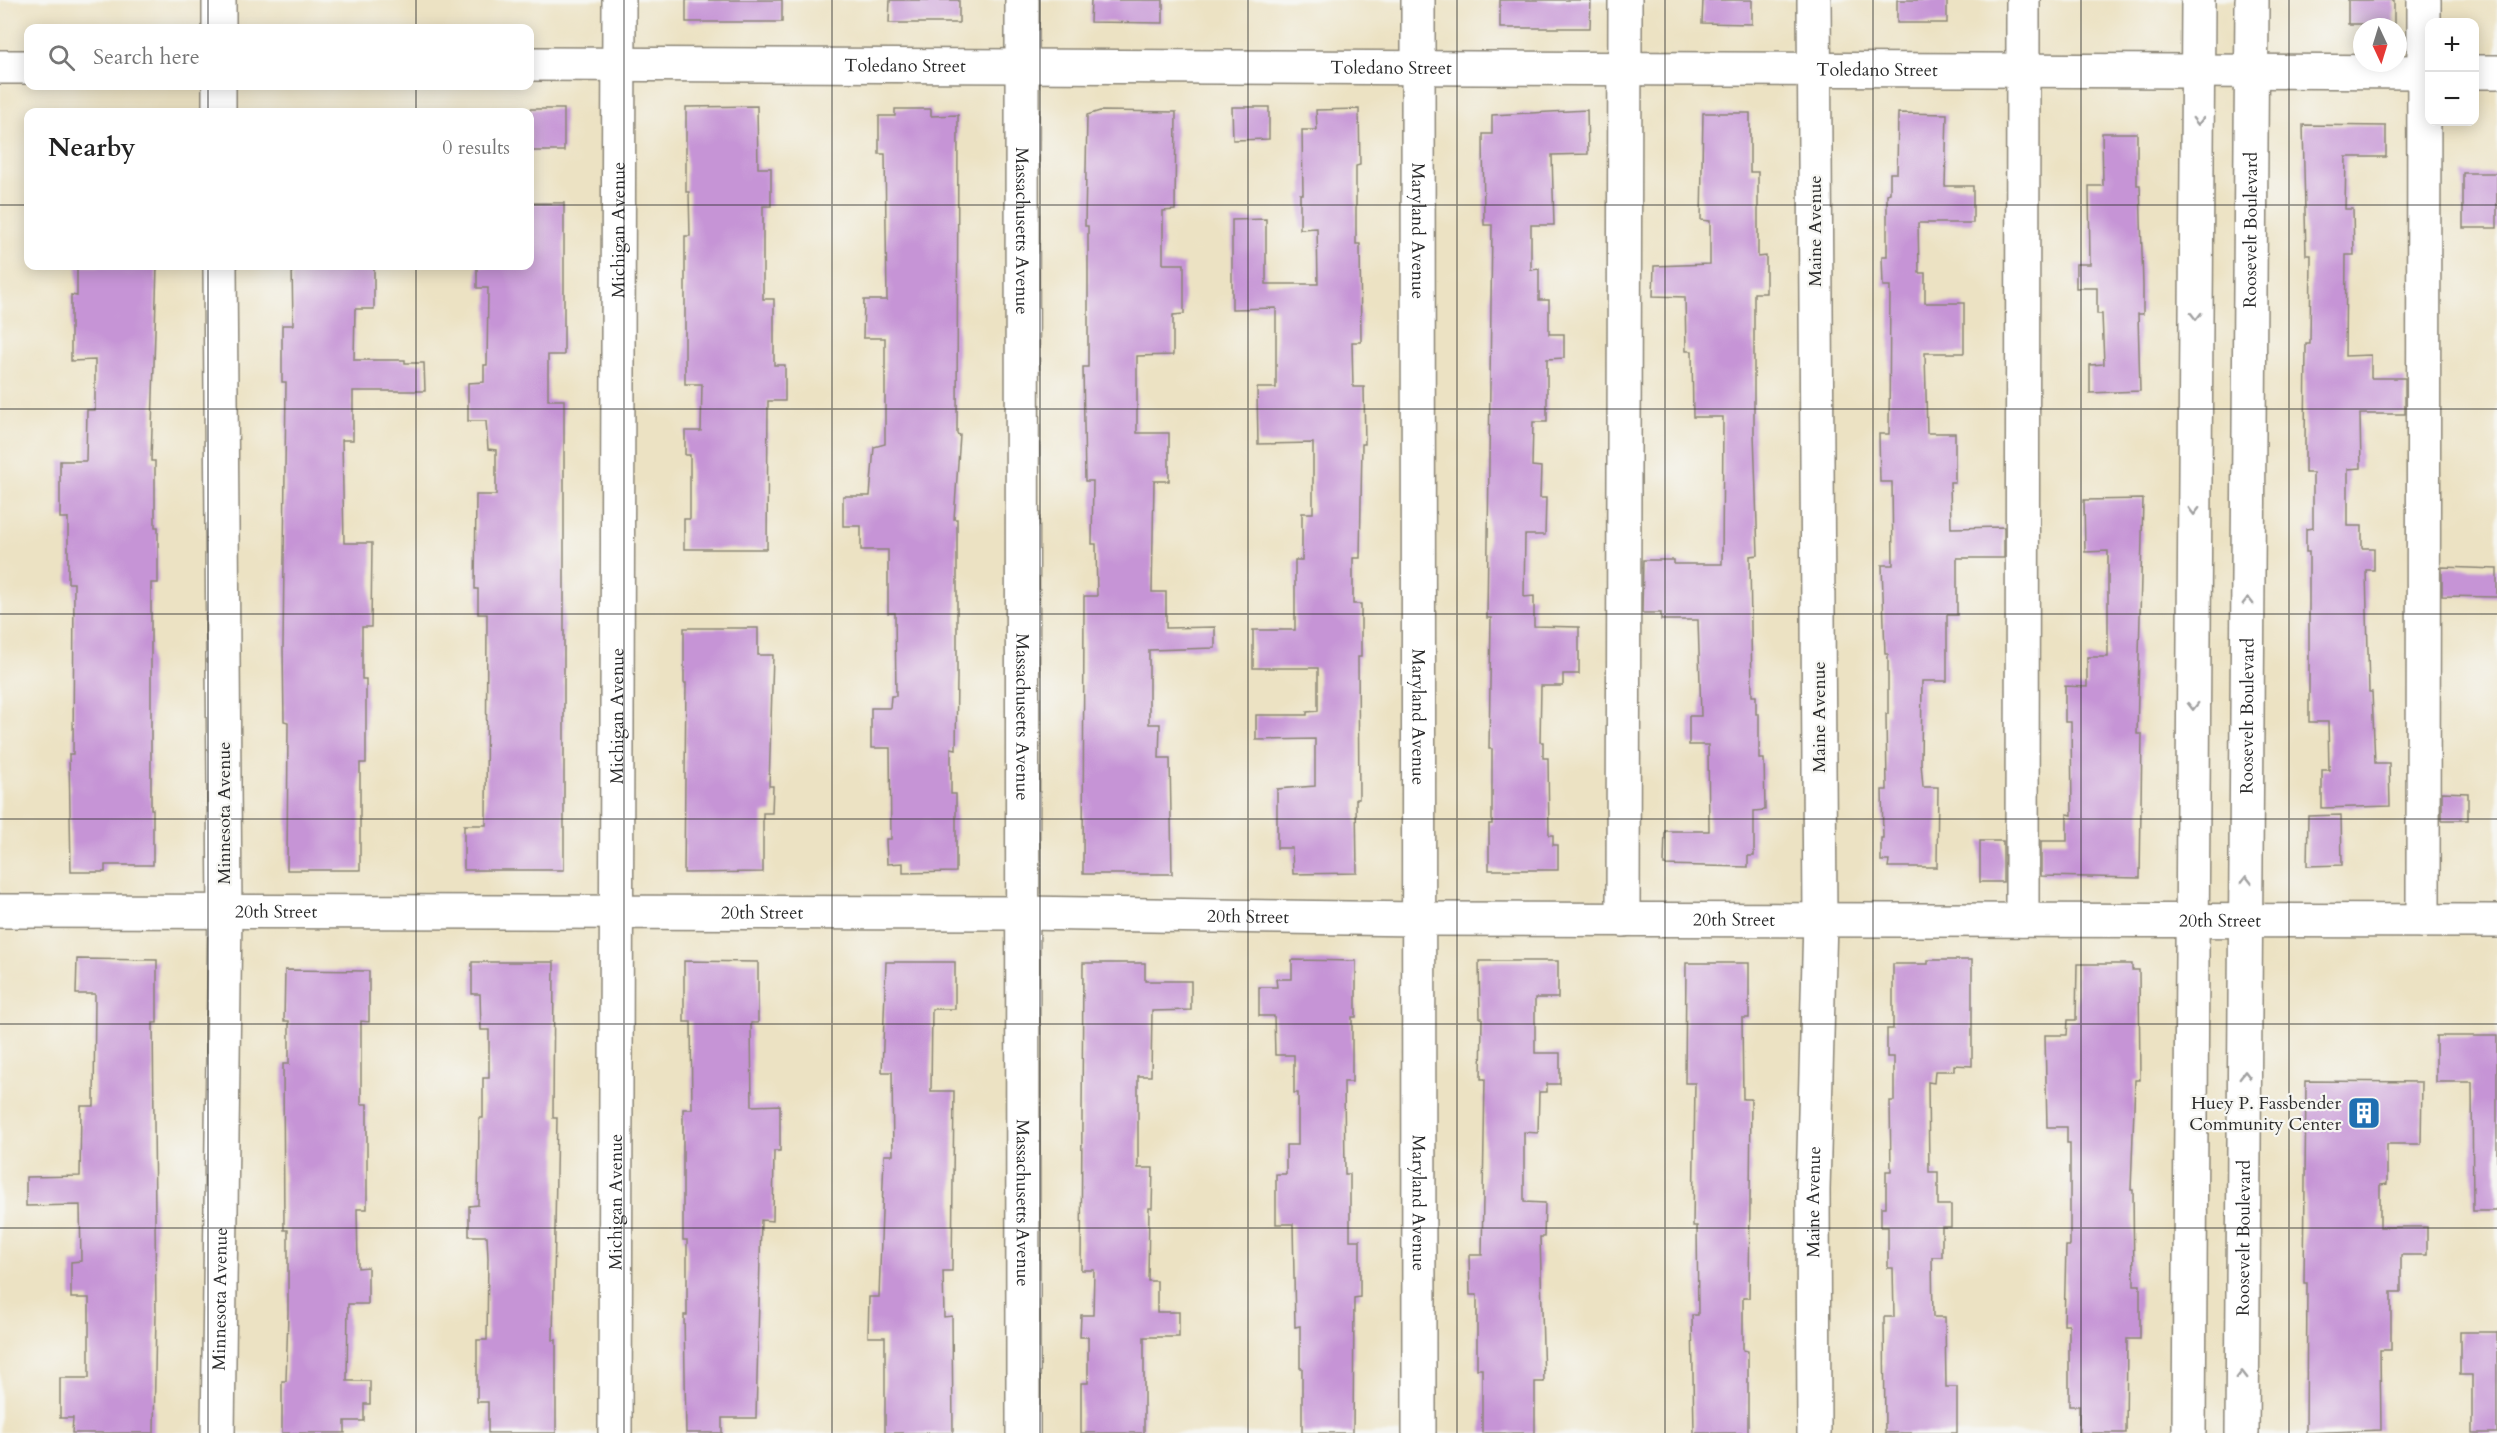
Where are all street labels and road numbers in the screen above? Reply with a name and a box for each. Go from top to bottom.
street label: Toledano Street [844,53,966,78]
street label: Toledano Street [1330,55,1452,80]
street label: Toledano Street [1816,57,1938,82]
street label: Massachusetts Avenue [1010,147,1035,315]
street label: Roosevelt Boulevard [2237,151,2263,308]
street label: Michigan Avenue [606,162,631,298]
street label: Maryland Avenue [1406,163,1431,299]
street label: Maine Avenue [1803,175,1828,287]
street label: Massachusetts Avenue [1010,633,1035,801]
street label: Roosevelt Boulevard [2234,637,2260,794]
street label: Michigan Avenue [604,648,630,784]
street label: Maryland Avenue [1406,649,1431,785]
street label: Maine Avenue [1807,661,1832,773]
street label: Minnesota Avenue [212,741,237,885]
street label: 20th Street [235,899,317,924]
street label: 20th Street [721,900,803,925]
street label: 20th Street [1207,903,1290,930]
street label: 20th Street [1693,907,1775,932]
street label: 20th Street [2179,908,2261,933]
street label: Massachusetts Avenue [1010,1119,1035,1287]
street label: Michigan Avenue [603,1134,628,1270]
street label: Maryland Avenue [1406,1135,1431,1271]
street label: Maine Avenue [1800,1146,1827,1258]
street label: Roosevelt Boulevard [2230,1159,2256,1316]
street label: Minnesota Avenue [206,1227,233,1371]

